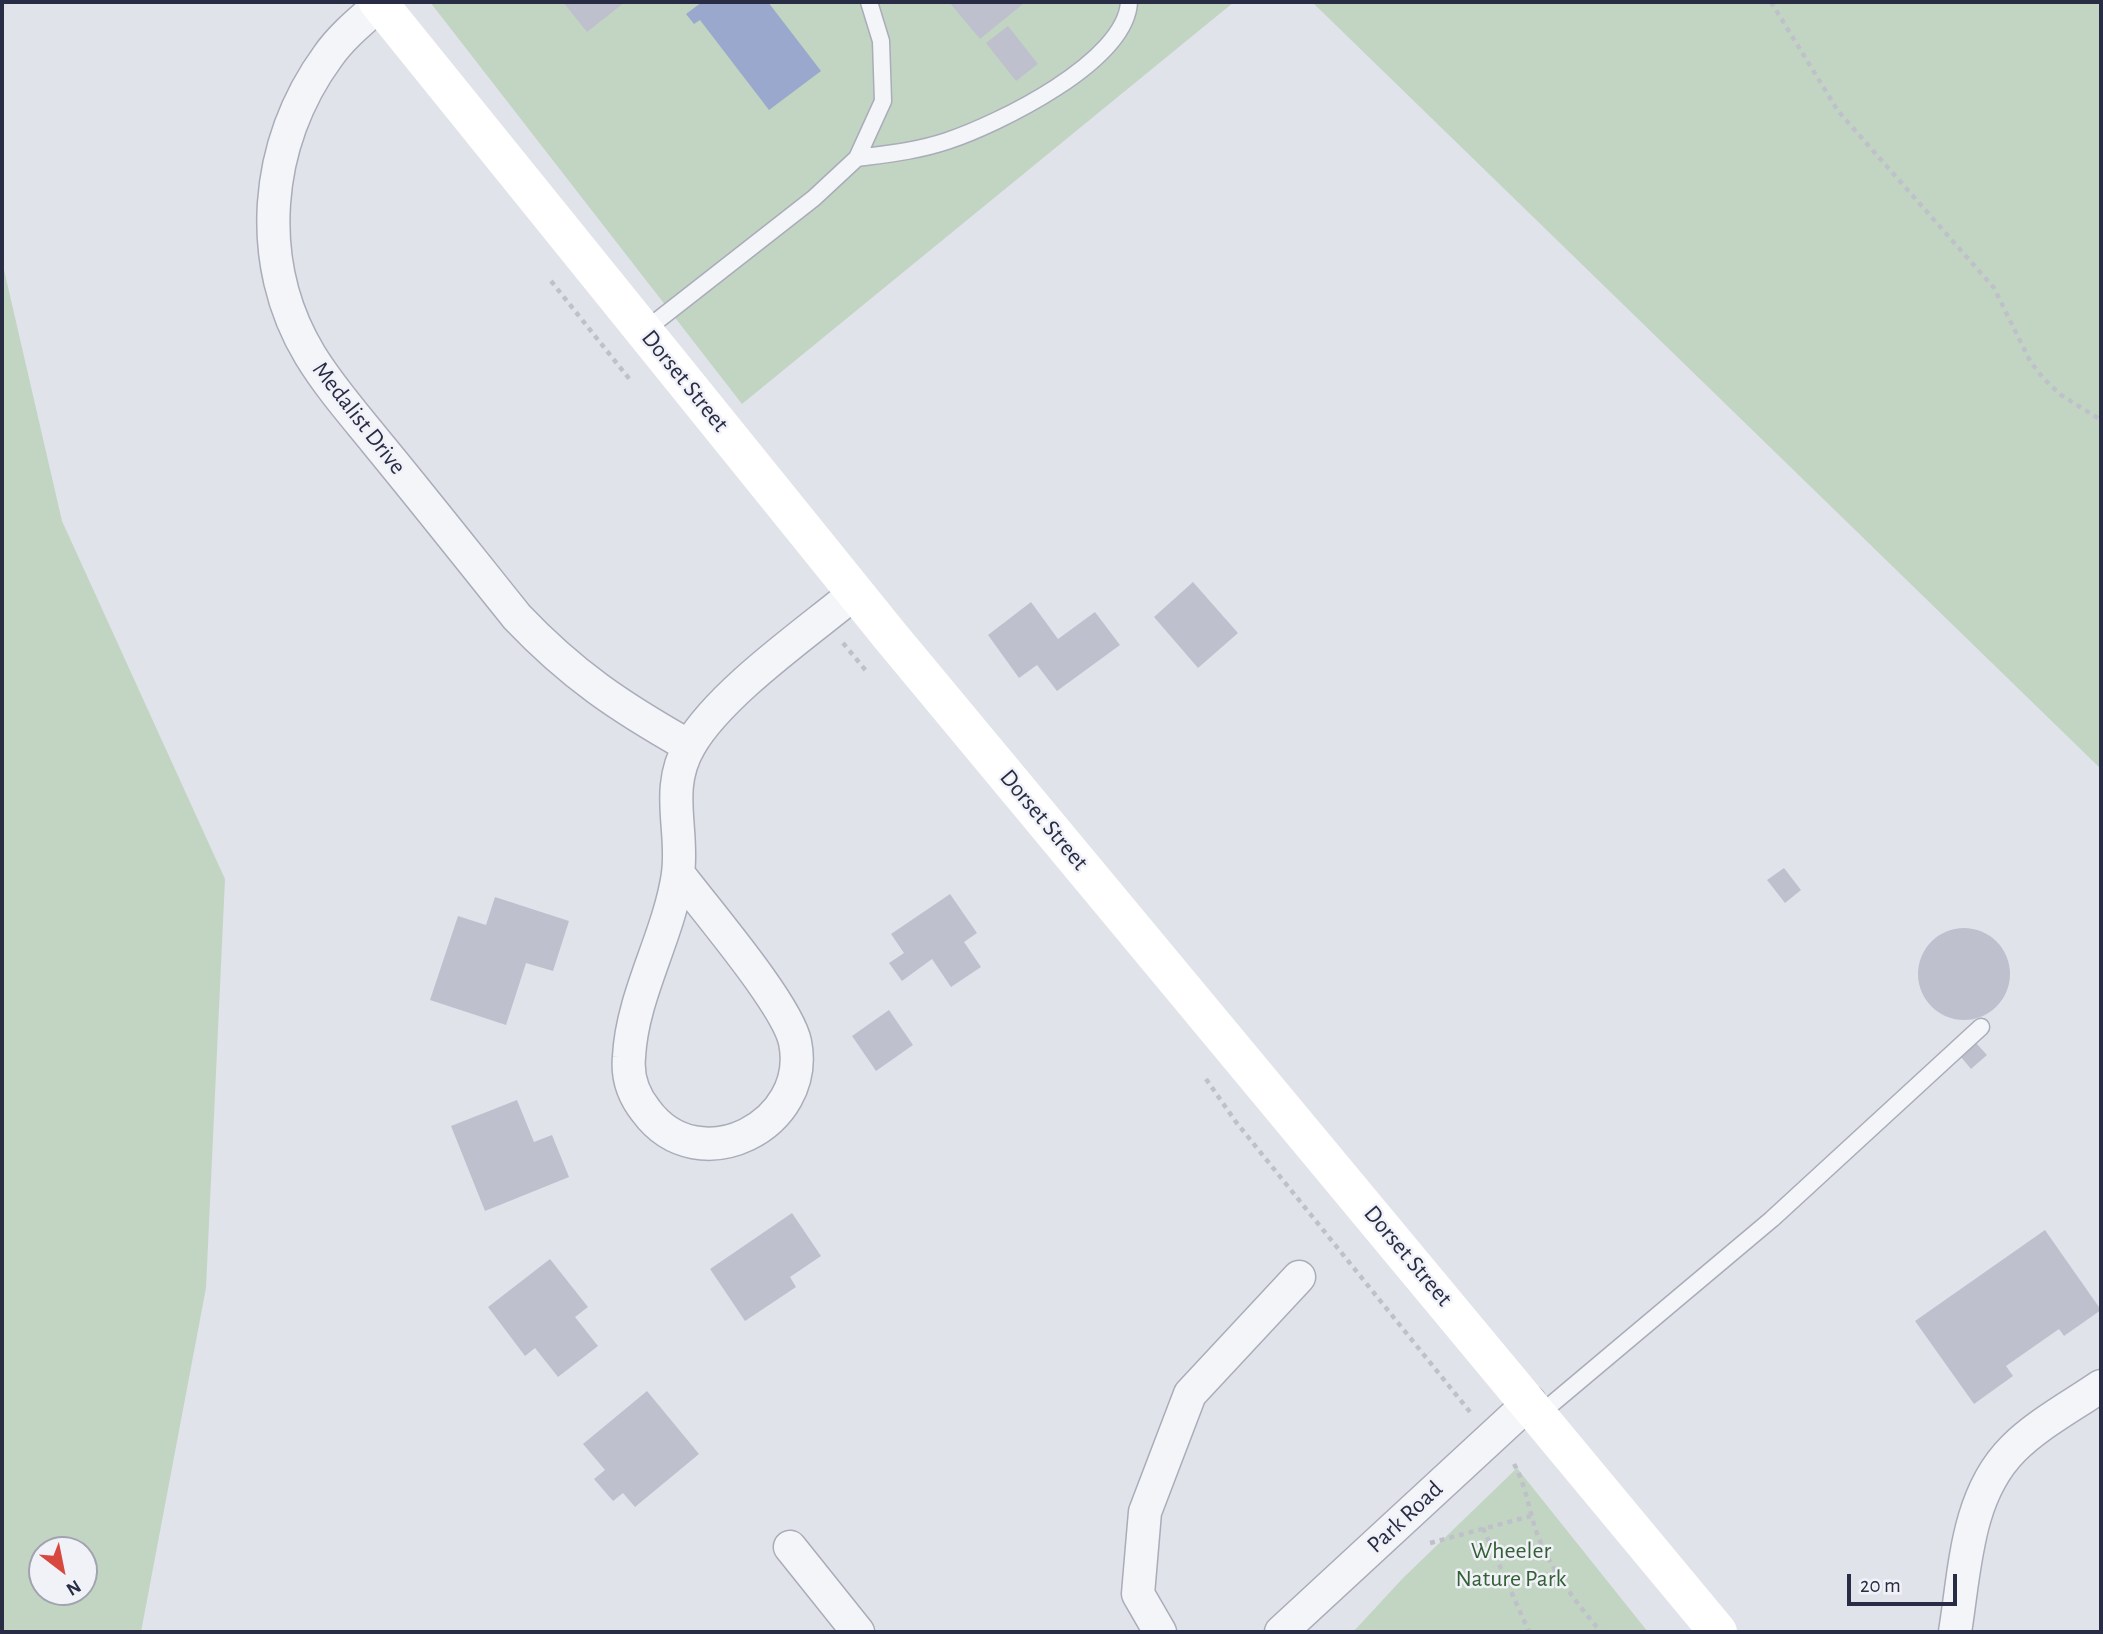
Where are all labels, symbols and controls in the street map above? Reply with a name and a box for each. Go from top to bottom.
street label: Dorset Street [635,324,735,438]
street label: Medalist Drive [306,356,412,480]
street label: Dorset Street [993,764,1095,876]
street label: Dorset Street [1357,1200,1459,1312]
street label: Park Road [1361,1475,1449,1559]
north arrow [28,1536,98,1606]
park label: Wheeler Nature Park [1456,1537,1566,1593]
scale bar [1851,1560,1961,1604]
text: 20 m [1860,1575,1901,1596]
text: N [63,1576,84,1599]

